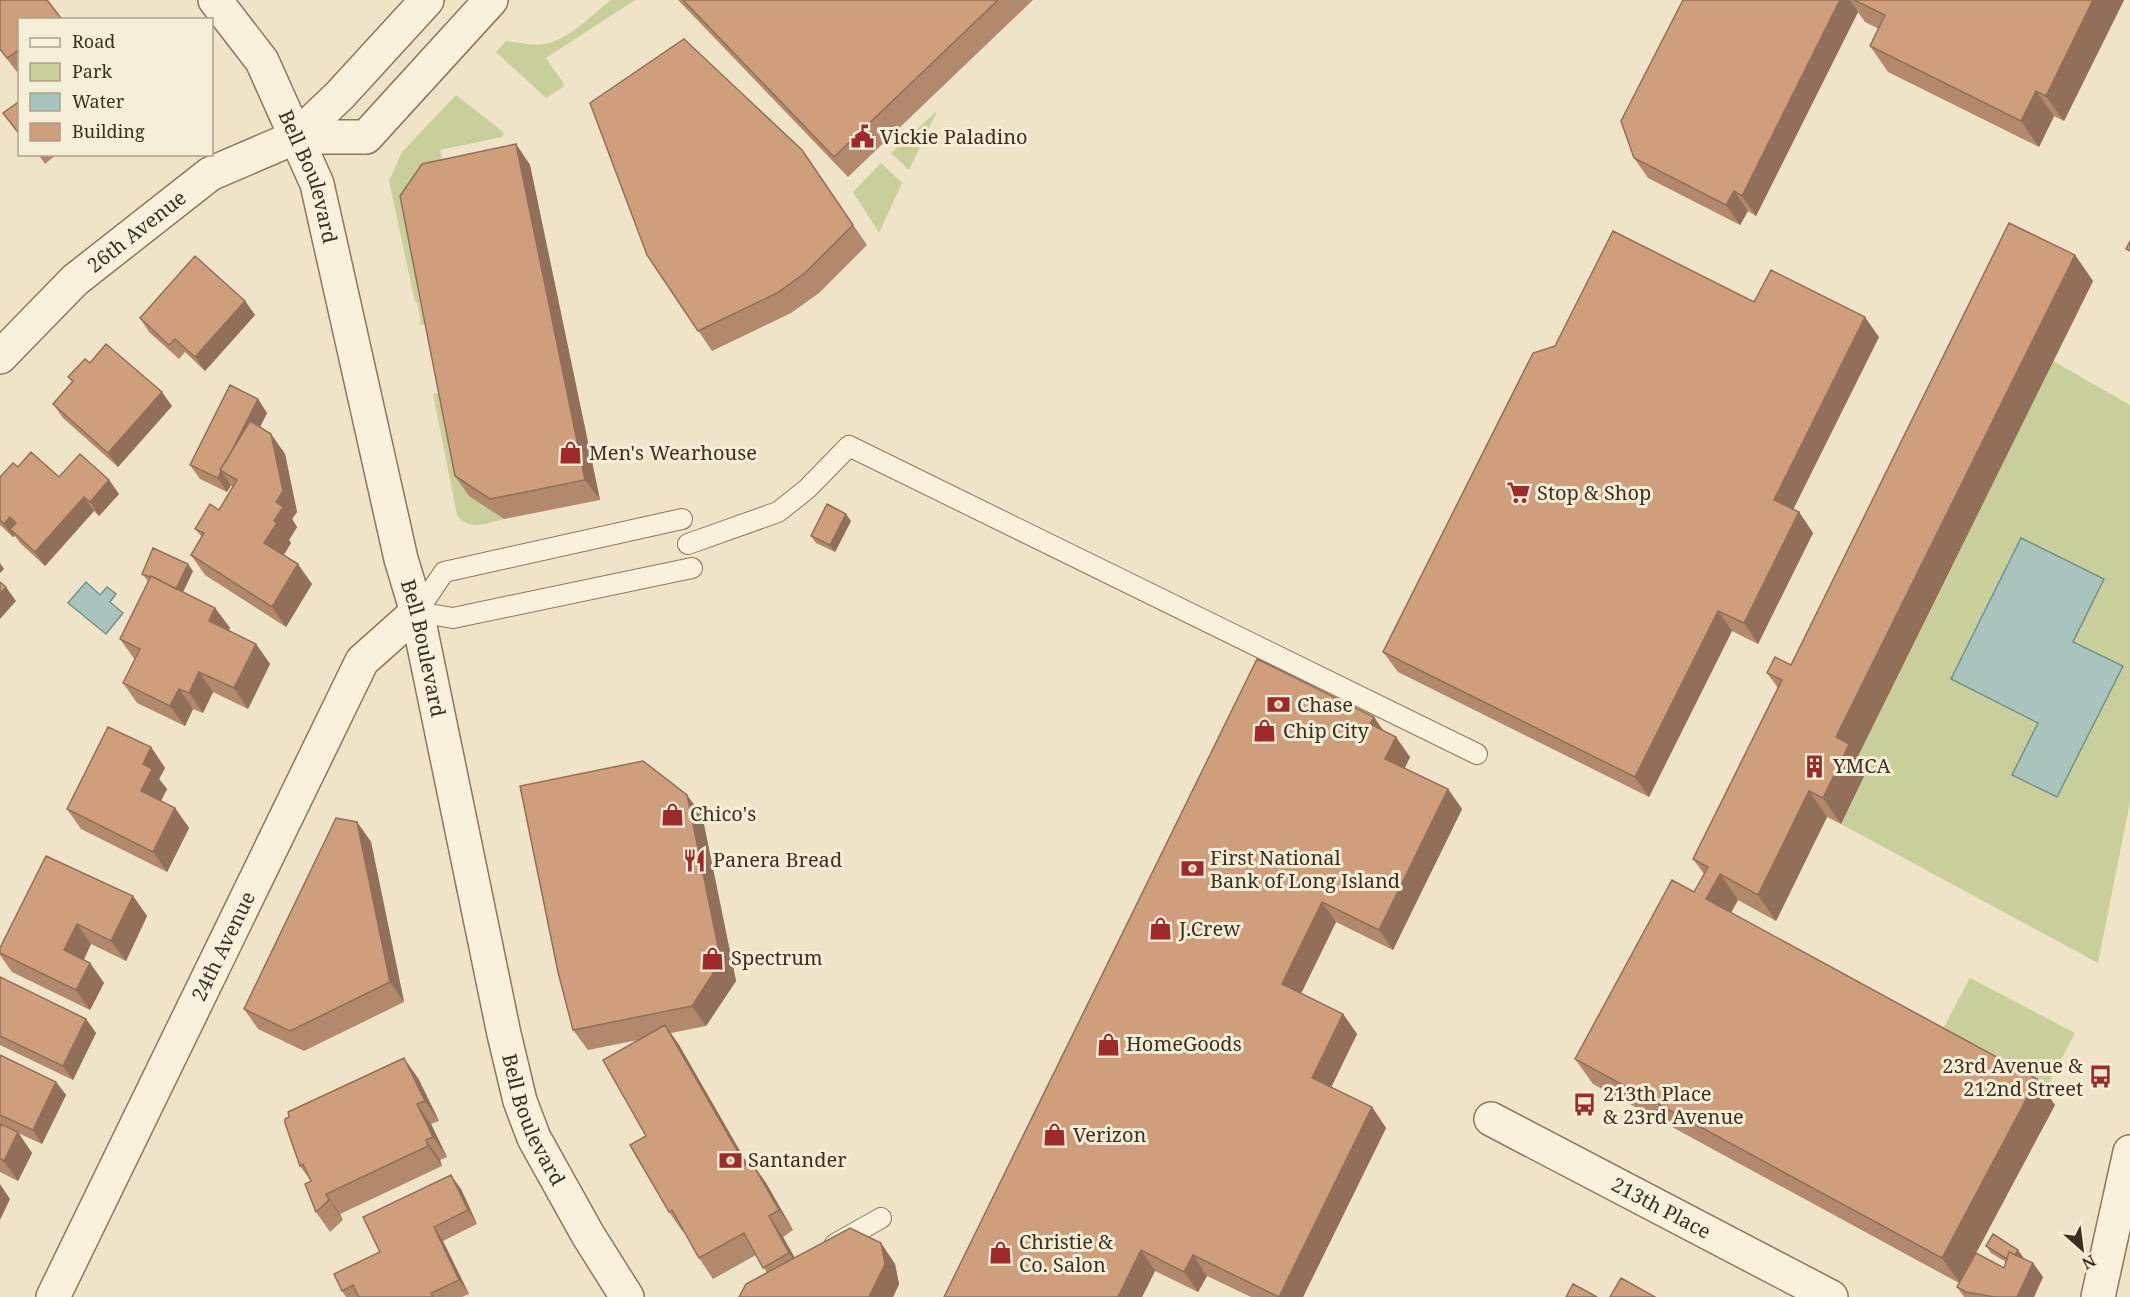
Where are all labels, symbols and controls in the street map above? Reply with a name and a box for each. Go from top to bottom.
legend [18,18,213,156]
text: Road [72,29,115,53]
text: Park [72,59,112,83]
text: Water [72,89,125,113]
street label: Bell Boulevard [273,105,344,246]
text: Building [72,119,145,143]
place label: Vickie Paladino [880,123,1028,150]
public building icon: Vickie Paladino [849,124,875,150]
street label: 26th Avenue [81,184,192,278]
place label: Men's Wearhouse [589,439,757,466]
shop icon: Men's Wearhouse [558,440,584,466]
place label: Stop & Shop [1537,479,1651,506]
supermarket icon: Stop & Shop [1506,480,1532,506]
street label: Bell Boulevard [395,576,452,719]
place label: Chase [1297,691,1353,718]
bank icon: Chase [1266,692,1292,718]
place label: Chip City [1283,717,1370,744]
shop icon: Chip City [1252,718,1278,744]
place label: YMCA [1832,752,1892,779]
building icon: YMCA [1802,753,1828,779]
place label: Chico's [690,800,756,827]
shop icon: Chico's [659,801,685,827]
place label: First National Bank of Long Island [1210,844,1400,894]
place label: Panera Bread [713,846,842,873]
restaurant icon: Panera Bread [682,847,708,873]
bank icon: First National Bank of Long Island [1179,856,1205,882]
street label: 24th Avenue [185,887,261,1005]
place label: J.Crew [1178,915,1241,942]
shop icon: J.Crew [1148,916,1174,942]
place label: Spectrum [731,944,823,971]
shop icon: Spectrum [700,945,726,971]
place label: HomeGoods [1126,1030,1242,1057]
shop icon: HomeGoods [1095,1031,1121,1057]
street label: Bell Boulevard [496,1051,572,1190]
place label: 23rd Avenue & 212nd Street [1942,1052,2083,1102]
bus stop icon: 23rd Avenue & 212nd Street [2088,1064,2114,1090]
place label: 213th Place & 23rd Avenue [1603,1080,1744,1130]
bus stop icon: 213th Place & 23rd Avenue [1572,1092,1598,1118]
place label: Verizon [1073,1121,1147,1148]
shop icon: Verizon [1042,1122,1068,1148]
place label: Santander [748,1146,847,1173]
bank icon: Santander [717,1147,743,1173]
street label: 213th Place [1607,1170,1716,1245]
north arrow [2052,1219,2112,1279]
place label: Christie & Co. Salon [1019,1228,1113,1278]
shop icon: Christie & Co. Salon [988,1240,1014,1266]
text: N [2078,1250,2100,1275]

